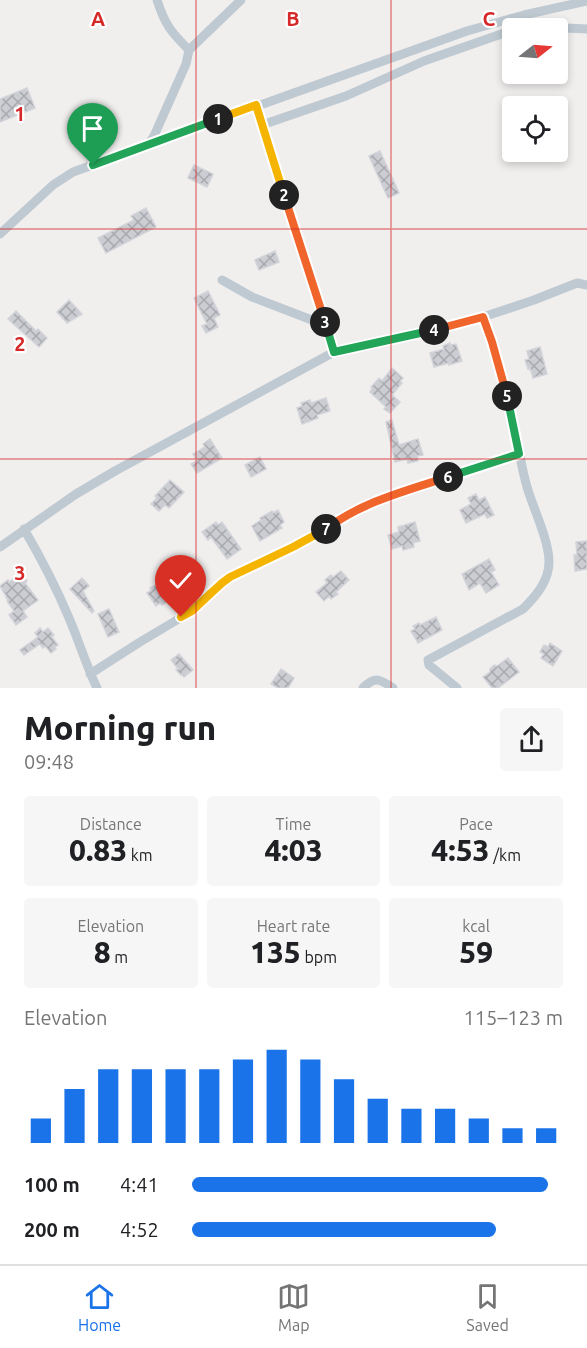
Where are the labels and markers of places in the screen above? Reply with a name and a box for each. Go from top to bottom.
pin [67,103,118,165]
pin: 1 [203,104,233,134]
pin: 2 [269,180,299,210]
pin: 3 [310,307,340,337]
pin: 4 [419,315,449,345]
pin: 5 [492,381,522,411]
pin: 6 [433,462,463,492]
pin: 7 [311,514,341,544]
pin [155,555,206,617]

